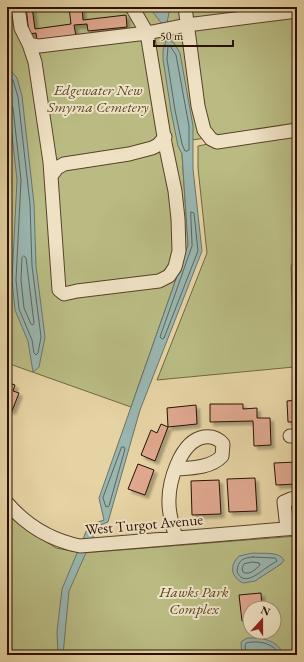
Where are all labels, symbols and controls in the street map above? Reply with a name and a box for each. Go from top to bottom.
scale bar [154,22,233,48]
text: 50 m [160,28,184,44]
park label: Edgewater New Smyrna Cemetery [46,80,149,116]
street label: West Turgot Avenue [84,509,204,539]
park label: Hawks Park Complex [158,582,229,618]
north arrow [242,600,282,640]
text: N [259,603,272,619]

